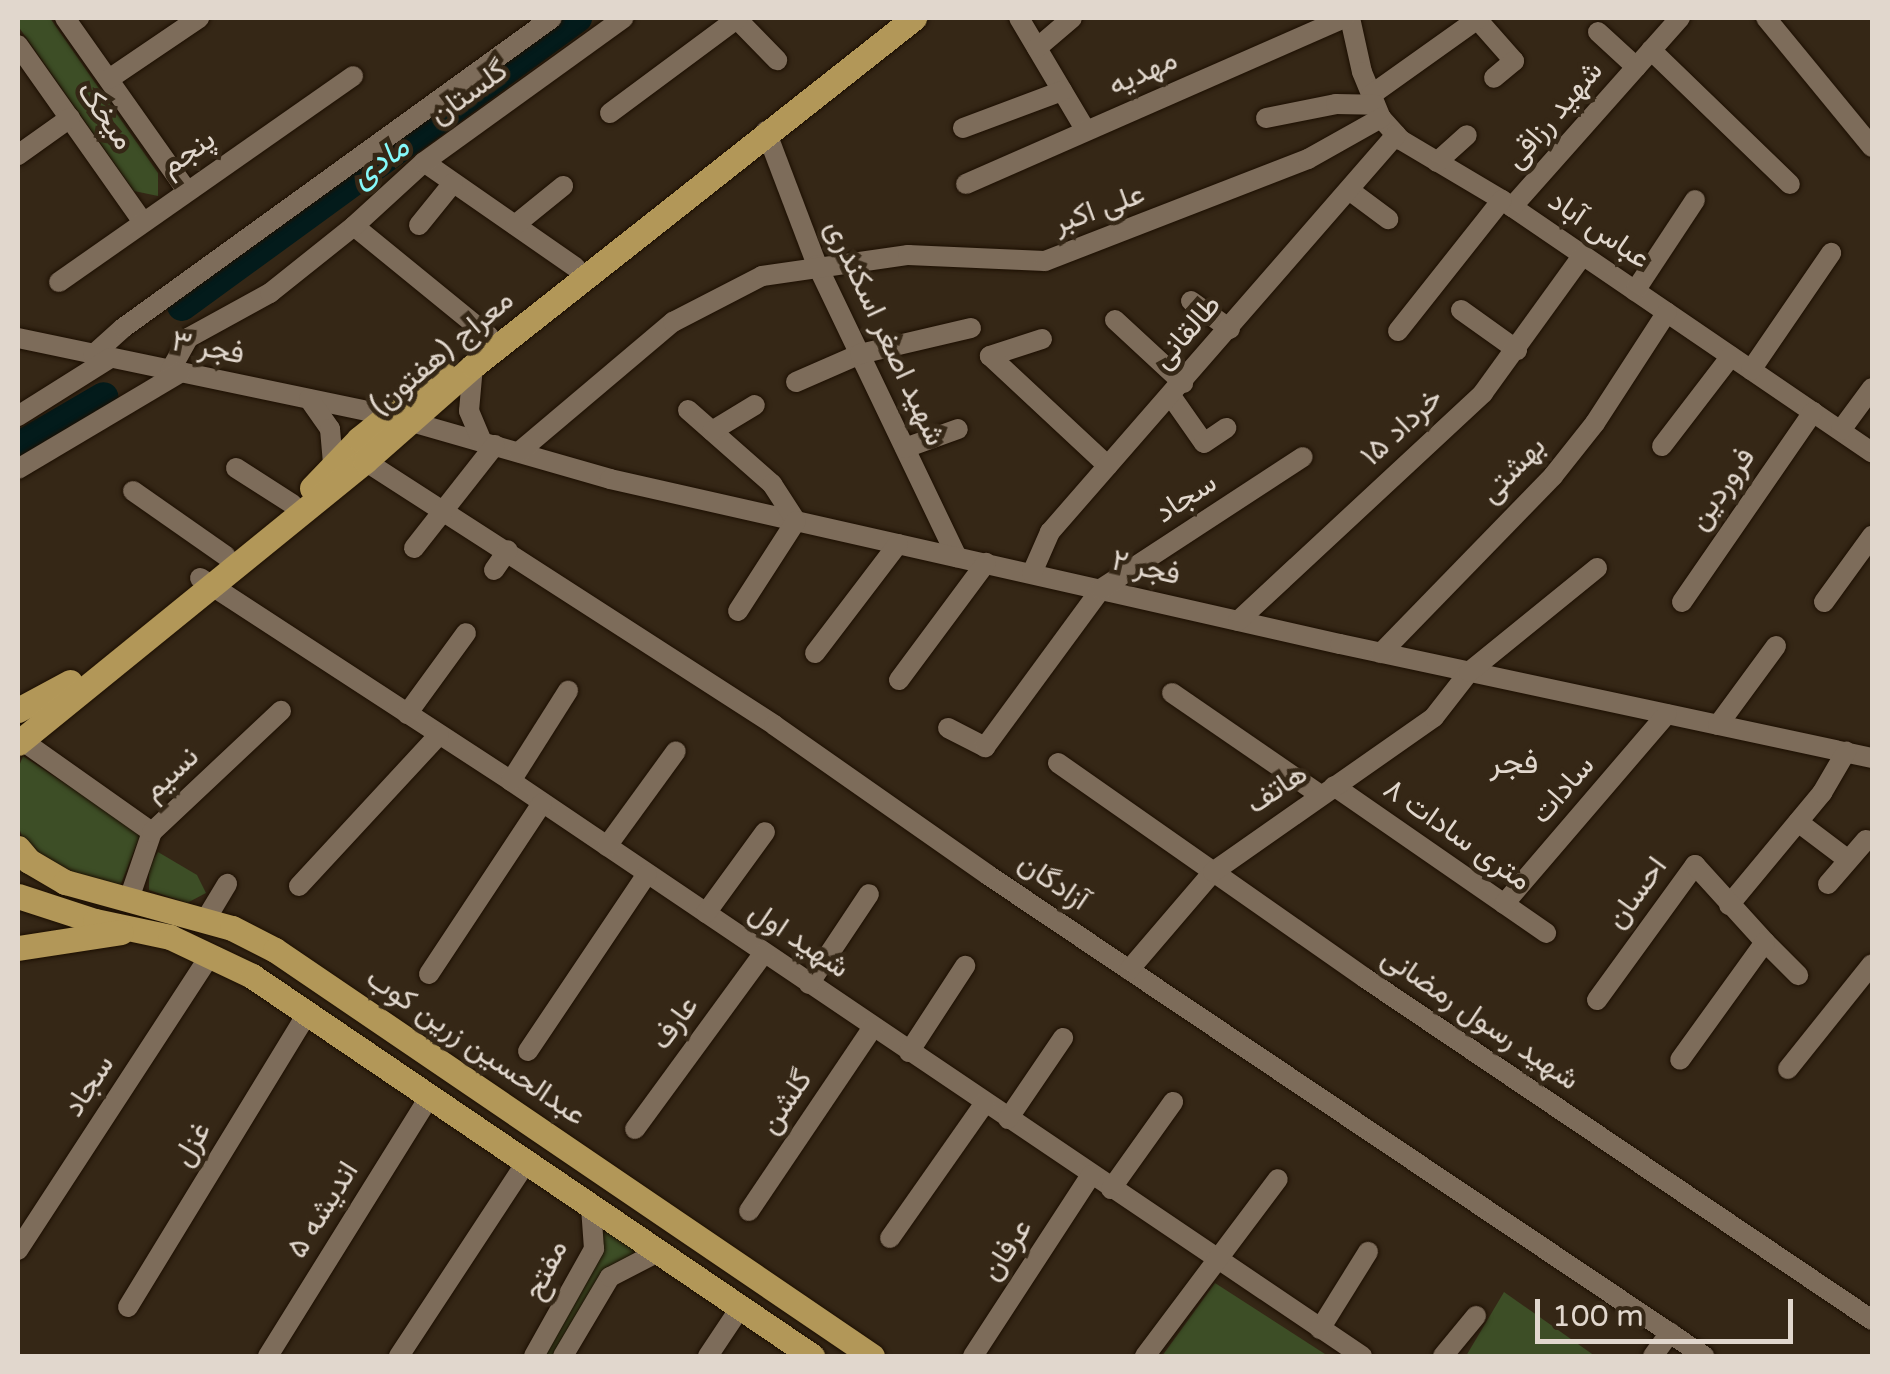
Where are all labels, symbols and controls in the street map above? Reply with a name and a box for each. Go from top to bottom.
street label: مهدیه [1103,42,1183,104]
street label: گلستان [423,53,515,133]
street label: شهید رزاقی [1497,54,1611,176]
street label: میخک [69,75,141,157]
street label: پنجم [154,121,222,185]
water label: مادی [343,128,417,196]
street label: علی اکبر [1048,176,1150,242]
street label: عباس آباد [1541,183,1657,277]
street label: شهید اصغر اسکندری [817,214,953,452]
street label: معراج (هفتون) [363,283,521,423]
street label: طالقانی [1145,287,1229,377]
street label: فجر ۳ [169,323,247,373]
street label: ۱۵ خرداد [1353,380,1451,474]
street label: بهشتی [1472,429,1554,511]
street label: فروردین [1681,441,1763,537]
street label: سجاد [1148,465,1224,531]
street label: فجر ۲ [1108,543,1184,593]
street label: نسیم [135,739,207,809]
district label: فجر [1490,744,1538,782]
street label: سادات [1523,748,1603,832]
street label: هاتف [1240,756,1314,822]
street label: ۸ متری سادات [1376,771,1538,899]
street label: آزادگان [1011,845,1095,919]
street label: احسان [1599,850,1675,936]
street label: شهید اول [742,894,856,986]
street label: شهید رسول رمضانی [1374,940,1586,1098]
street label: عبدالحسین زرین کوب [359,960,593,1134]
street label: عارف [643,989,707,1057]
street label: سجاد [56,1048,122,1124]
street label: گلشن [752,1063,820,1141]
street label: غزل [165,1115,219,1173]
street label: اندیشه ۵ [279,1155,367,1265]
street label: عرفان [974,1212,1040,1288]
street label: مفتح [516,1234,576,1306]
scale bar [1540,1279,1798,1341]
text: 100 m [1552,1298,1644,1335]

